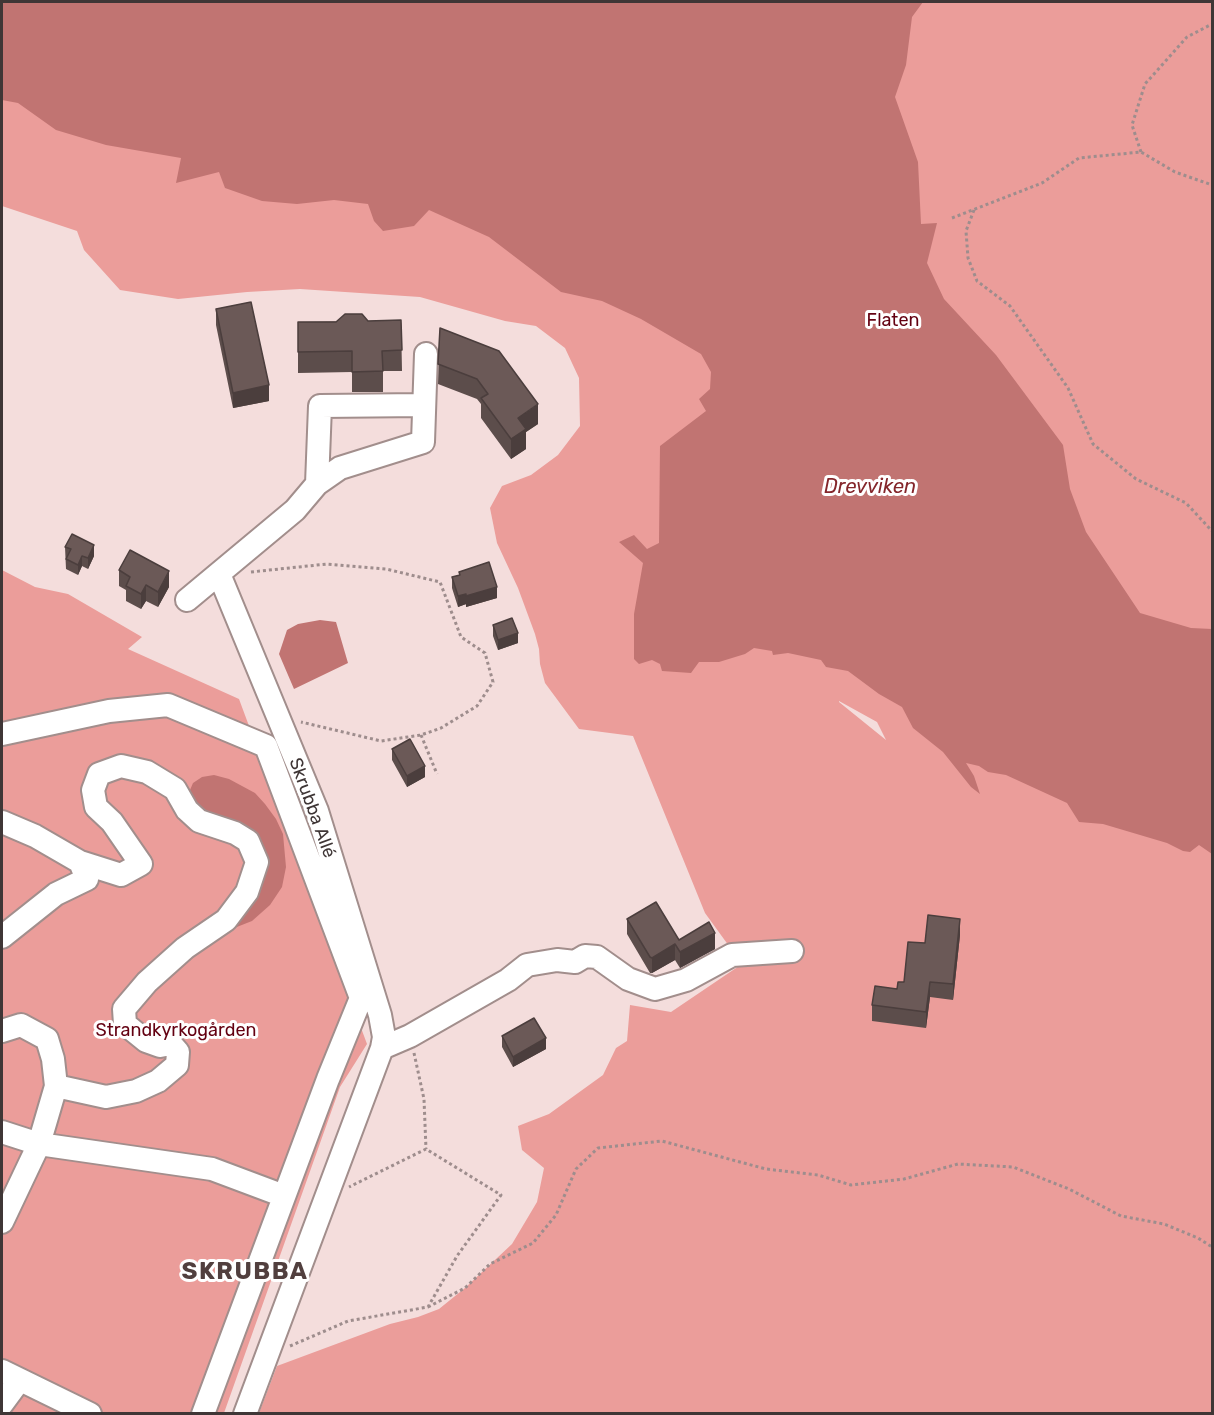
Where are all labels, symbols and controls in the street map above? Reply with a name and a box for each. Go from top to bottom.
park label: Flaten [867,310,919,332]
water label: Drevviken [824,475,916,499]
street label: Skrubba Allé [284,755,340,861]
park label: Strandkyrkogården [96,1020,256,1042]
district label: SKRUBBA [181,1258,309,1286]

